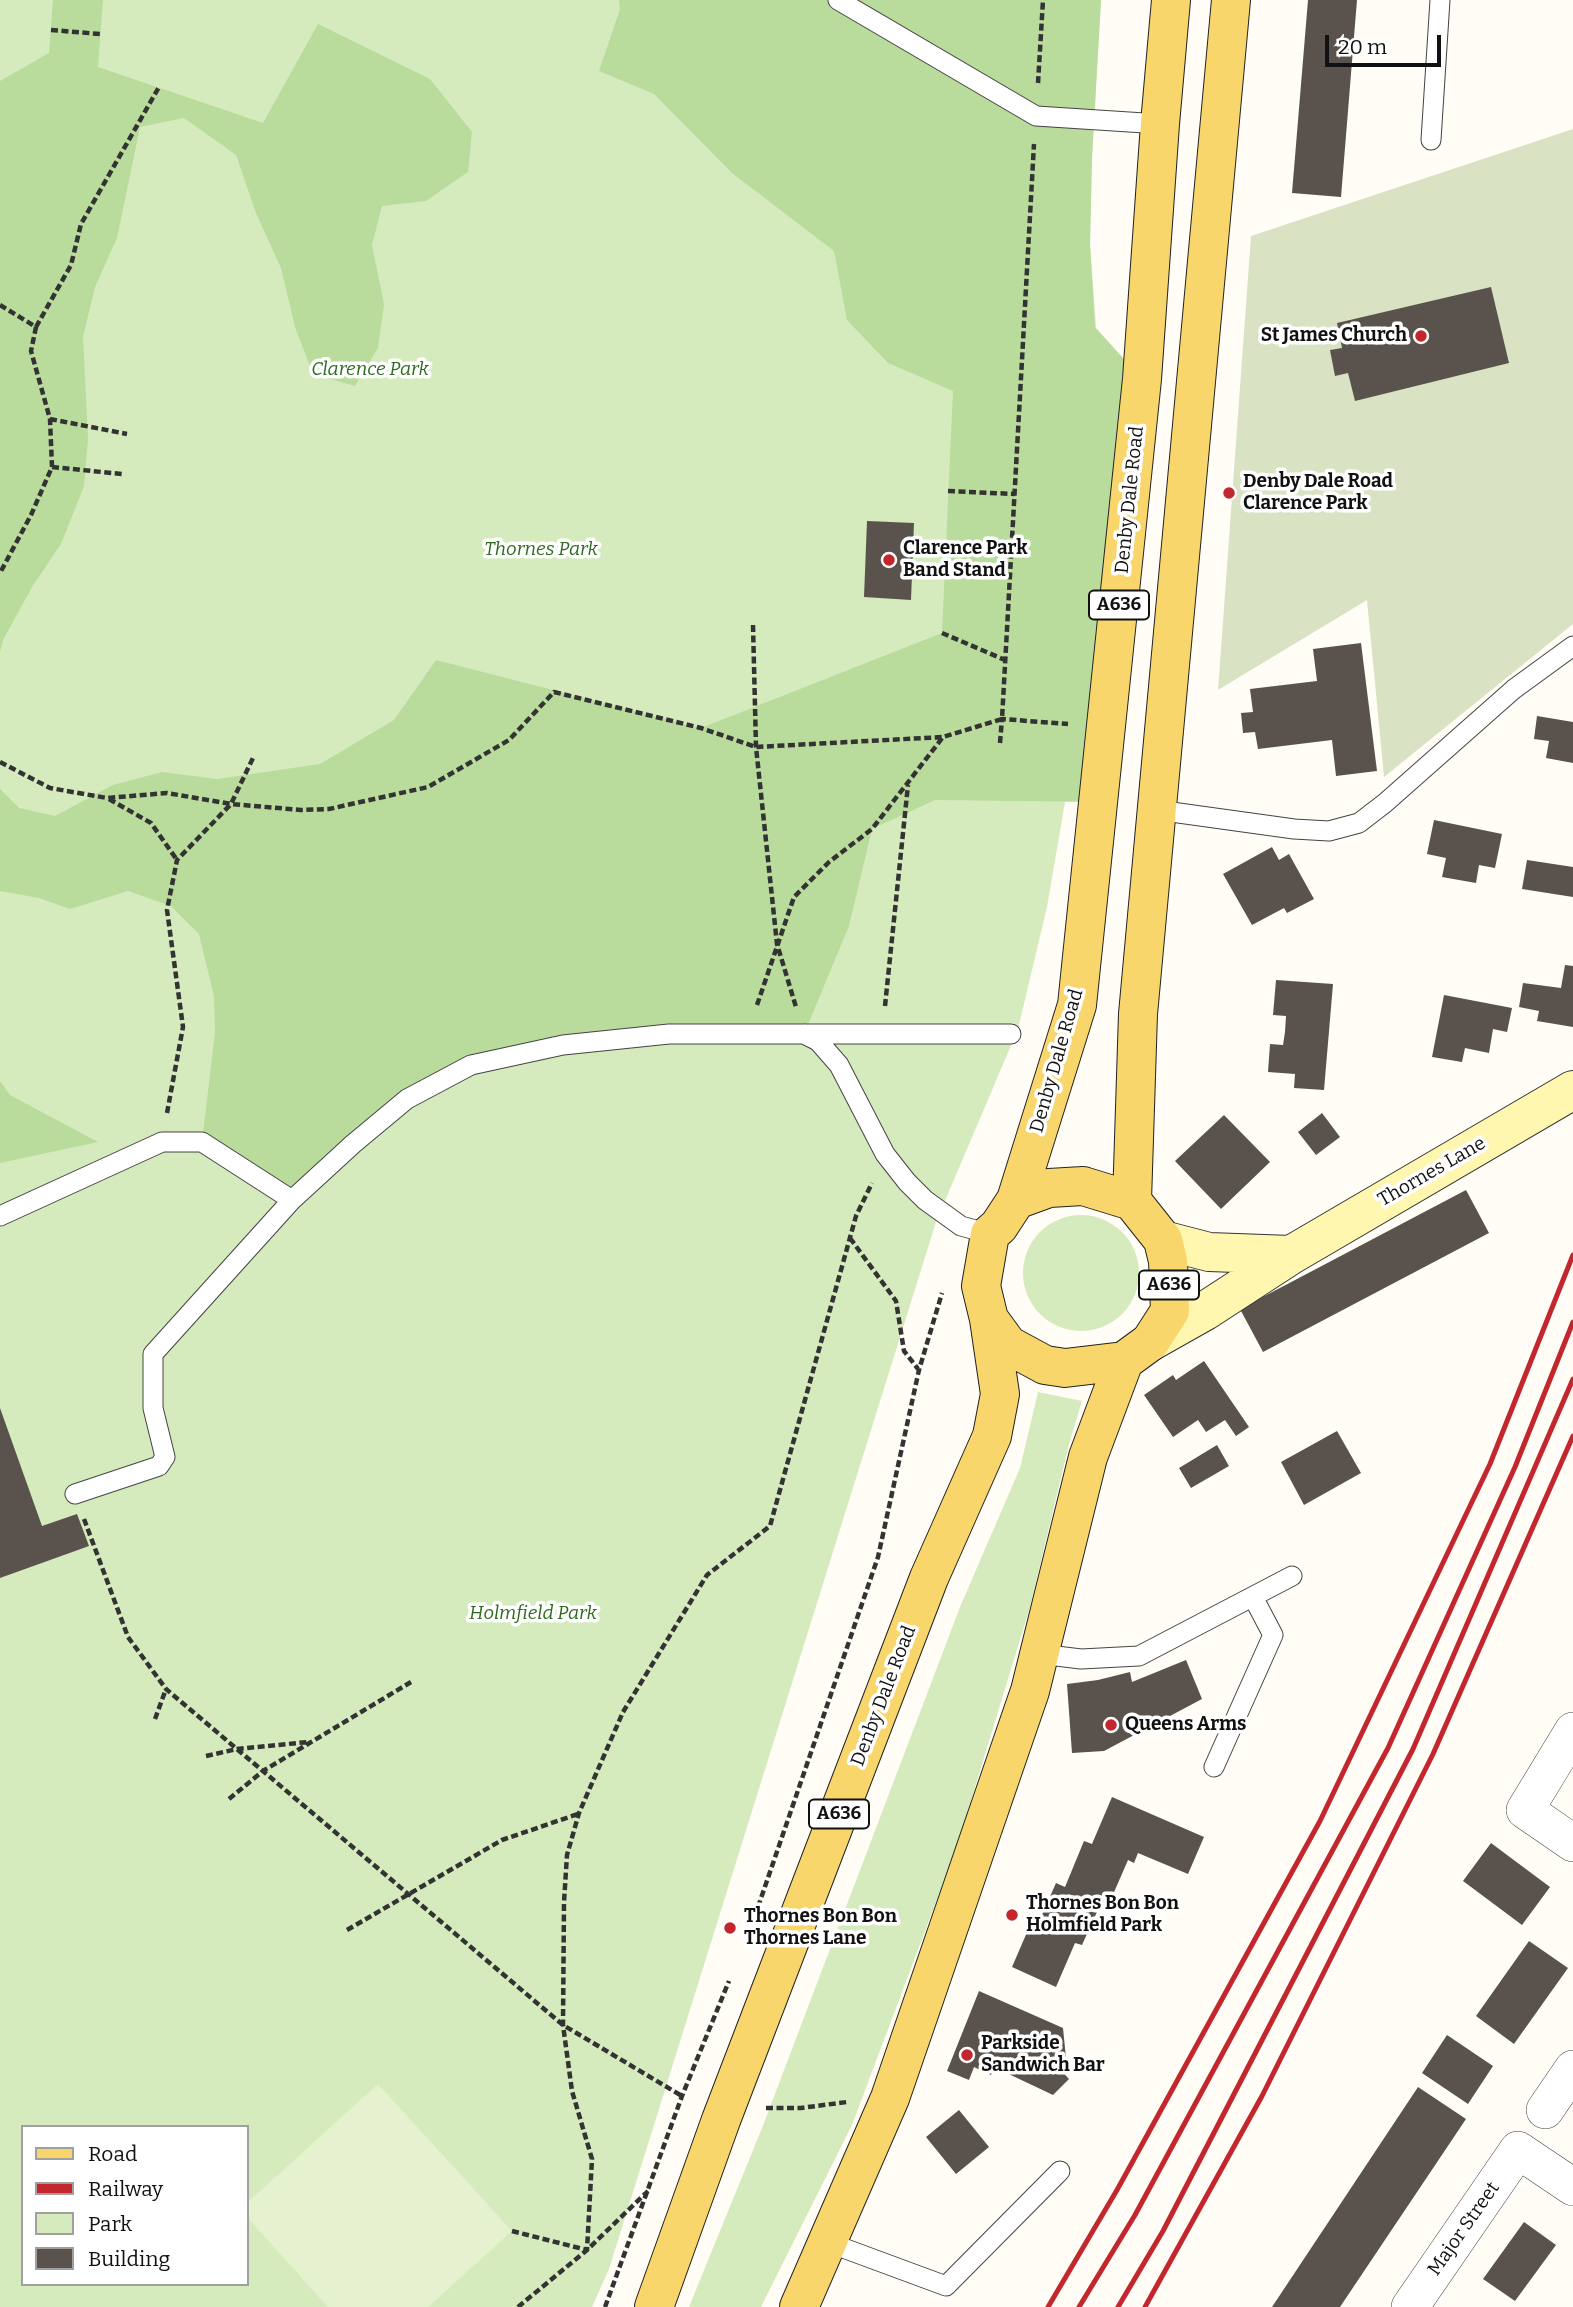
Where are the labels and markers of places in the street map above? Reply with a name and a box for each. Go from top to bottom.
place label: St James Church [1261,325,1407,347]
marker: St James Church [1413,328,1429,344]
place label: Denby Dale Road Clarence Park [1243,471,1393,515]
marker: Denby Dale Road Clarence Park [1221,485,1237,501]
place label: Clarence Park Band Stand [903,538,1027,582]
marker: Clarence Park Band Stand [881,552,897,568]
place label: Queens Arms [1125,1714,1246,1736]
marker: Queens Arms [1103,1717,1119,1733]
place label: Thornes Bon Bon Holmfield Park [1026,1893,1179,1937]
place label: Thornes Bon Bon Thornes Lane [744,1906,897,1950]
marker: Thornes Bon Bon Holmfield Park [1004,1907,1020,1923]
marker: Thornes Bon Bon Thornes Lane [722,1920,738,1936]
place label: Parkside Sandwich Bar [981,2033,1105,2077]
marker: Parkside Sandwich Bar [959,2047,975,2063]

